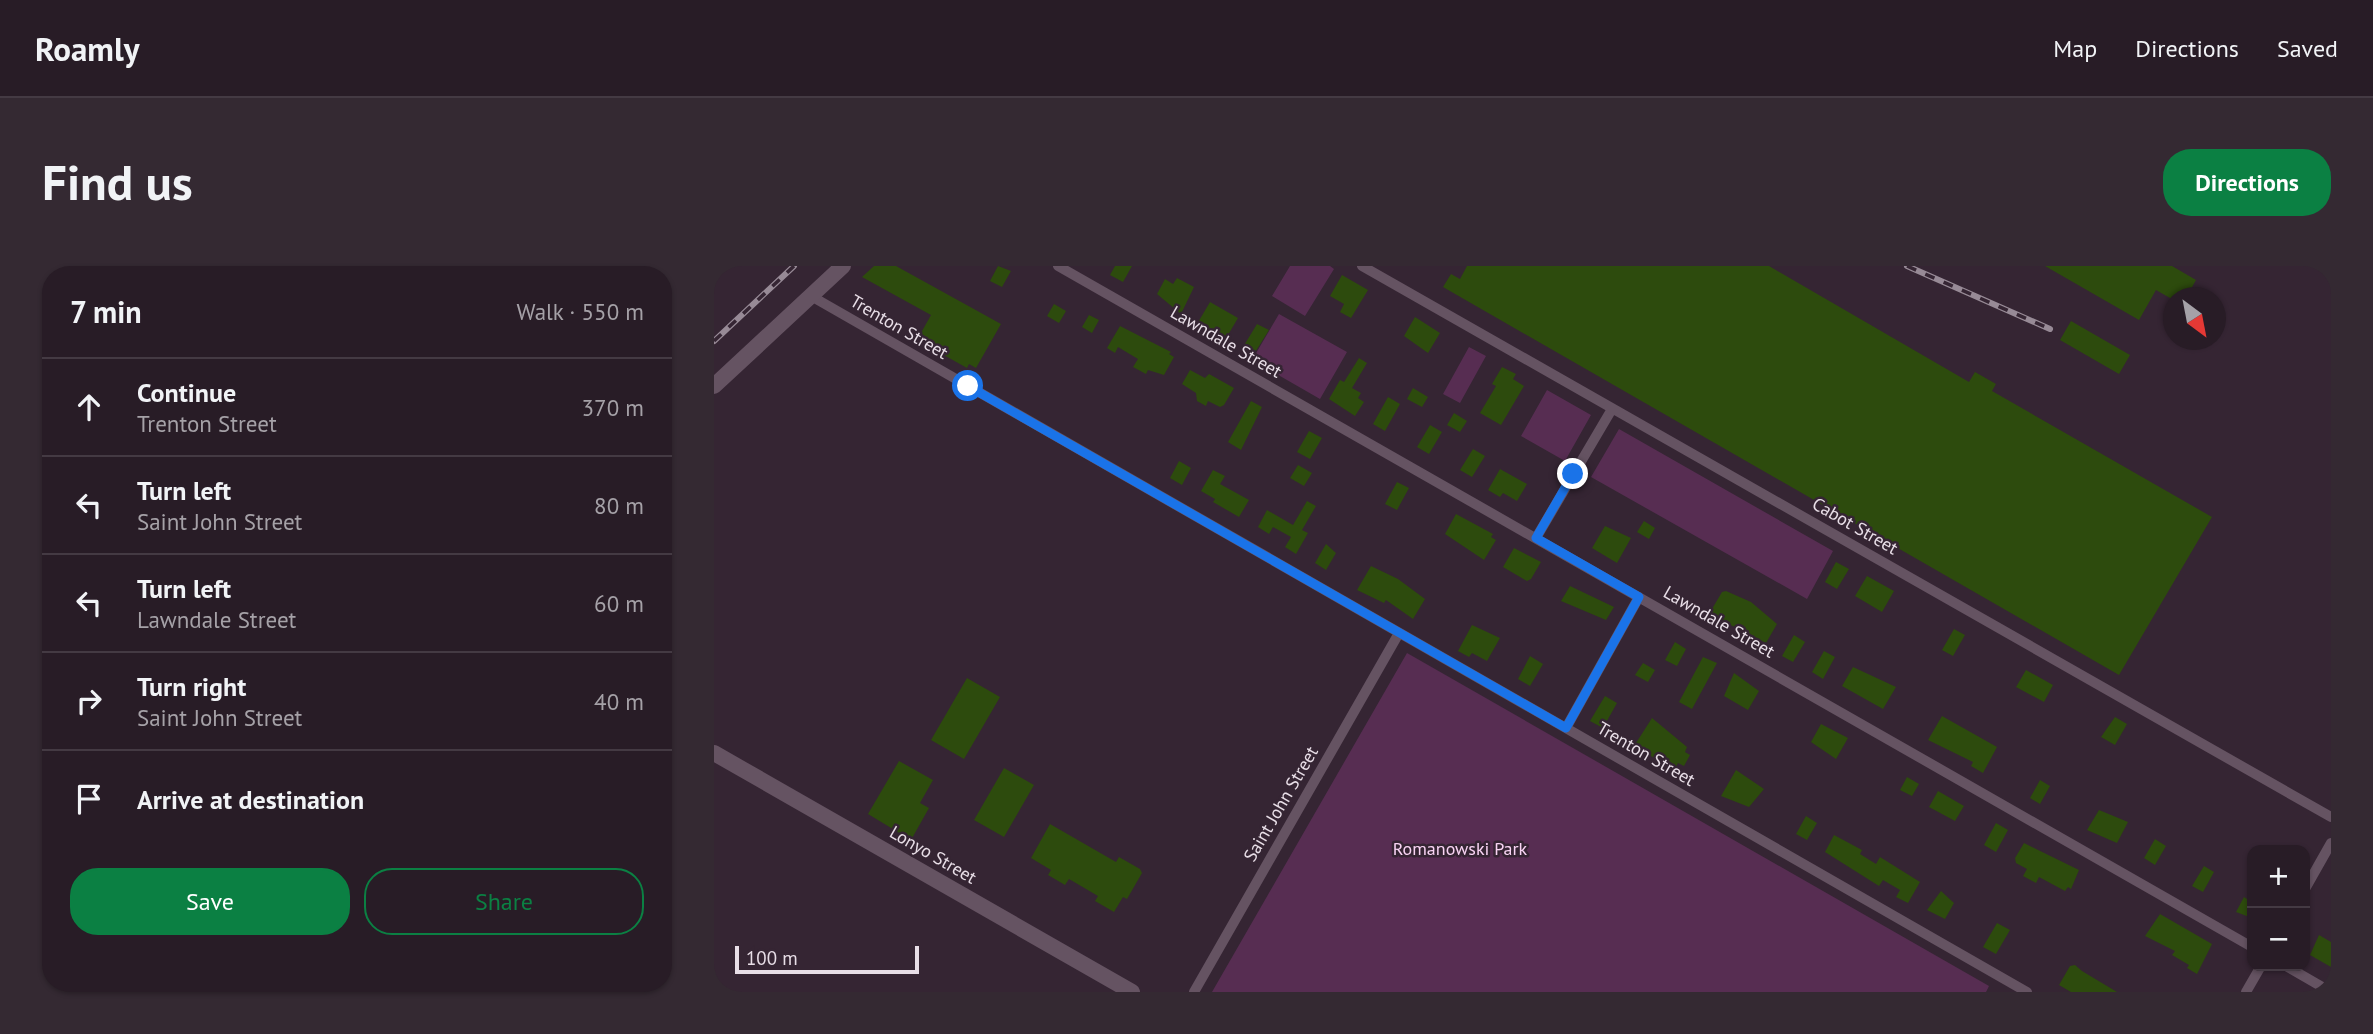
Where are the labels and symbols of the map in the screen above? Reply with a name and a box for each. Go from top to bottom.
north arrow [2163,287,2226,350]
street label: Trenton Street [846,289,952,364]
street label: Lawndale Street [1166,300,1286,383]
route start [952,370,983,401]
route end [1557,458,1588,489]
street label: Cabot Street [1808,492,1902,559]
street label: Lawndale Street [1659,580,1779,663]
street label: Trenton Street [1593,716,1699,791]
street label: Saint John Street [1238,742,1323,866]
street label: Lonyo Street [886,821,981,889]
park label: Romanowski Park [1393,837,1528,860]
scale bar [735,943,919,975]

